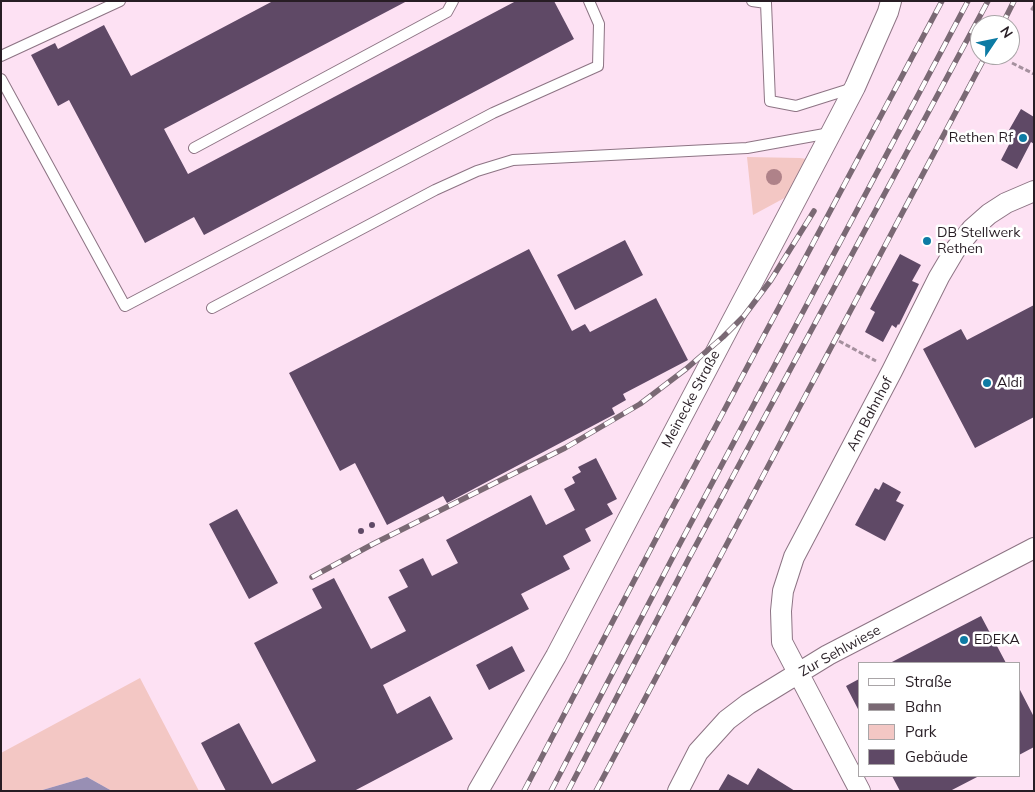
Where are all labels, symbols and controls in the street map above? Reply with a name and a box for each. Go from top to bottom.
north arrow [970,15,1020,65]
text: N [996,23,1017,42]
place label: Rethen Rf [949,130,1013,146]
marker: Rethen Rf [1017,132,1029,144]
place label: DB Stellwerk Rethen [937,225,1020,258]
marker: DB Stellwerk Rethen [921,235,933,247]
street label: Meinecke Straße [658,348,724,450]
street label: Am Bahnhof [843,374,897,454]
place label: Aldi [997,375,1022,391]
marker: Aldi [981,377,993,389]
street label: Zur Sehlwiese [796,622,884,680]
place label: EDEKA [974,632,1020,648]
marker: EDEKA [958,634,970,646]
legend [858,662,1020,777]
text: Straße [905,672,952,691]
text: Bahn [905,697,942,716]
text: Park [905,722,937,741]
text: Gebäude [905,747,968,766]

